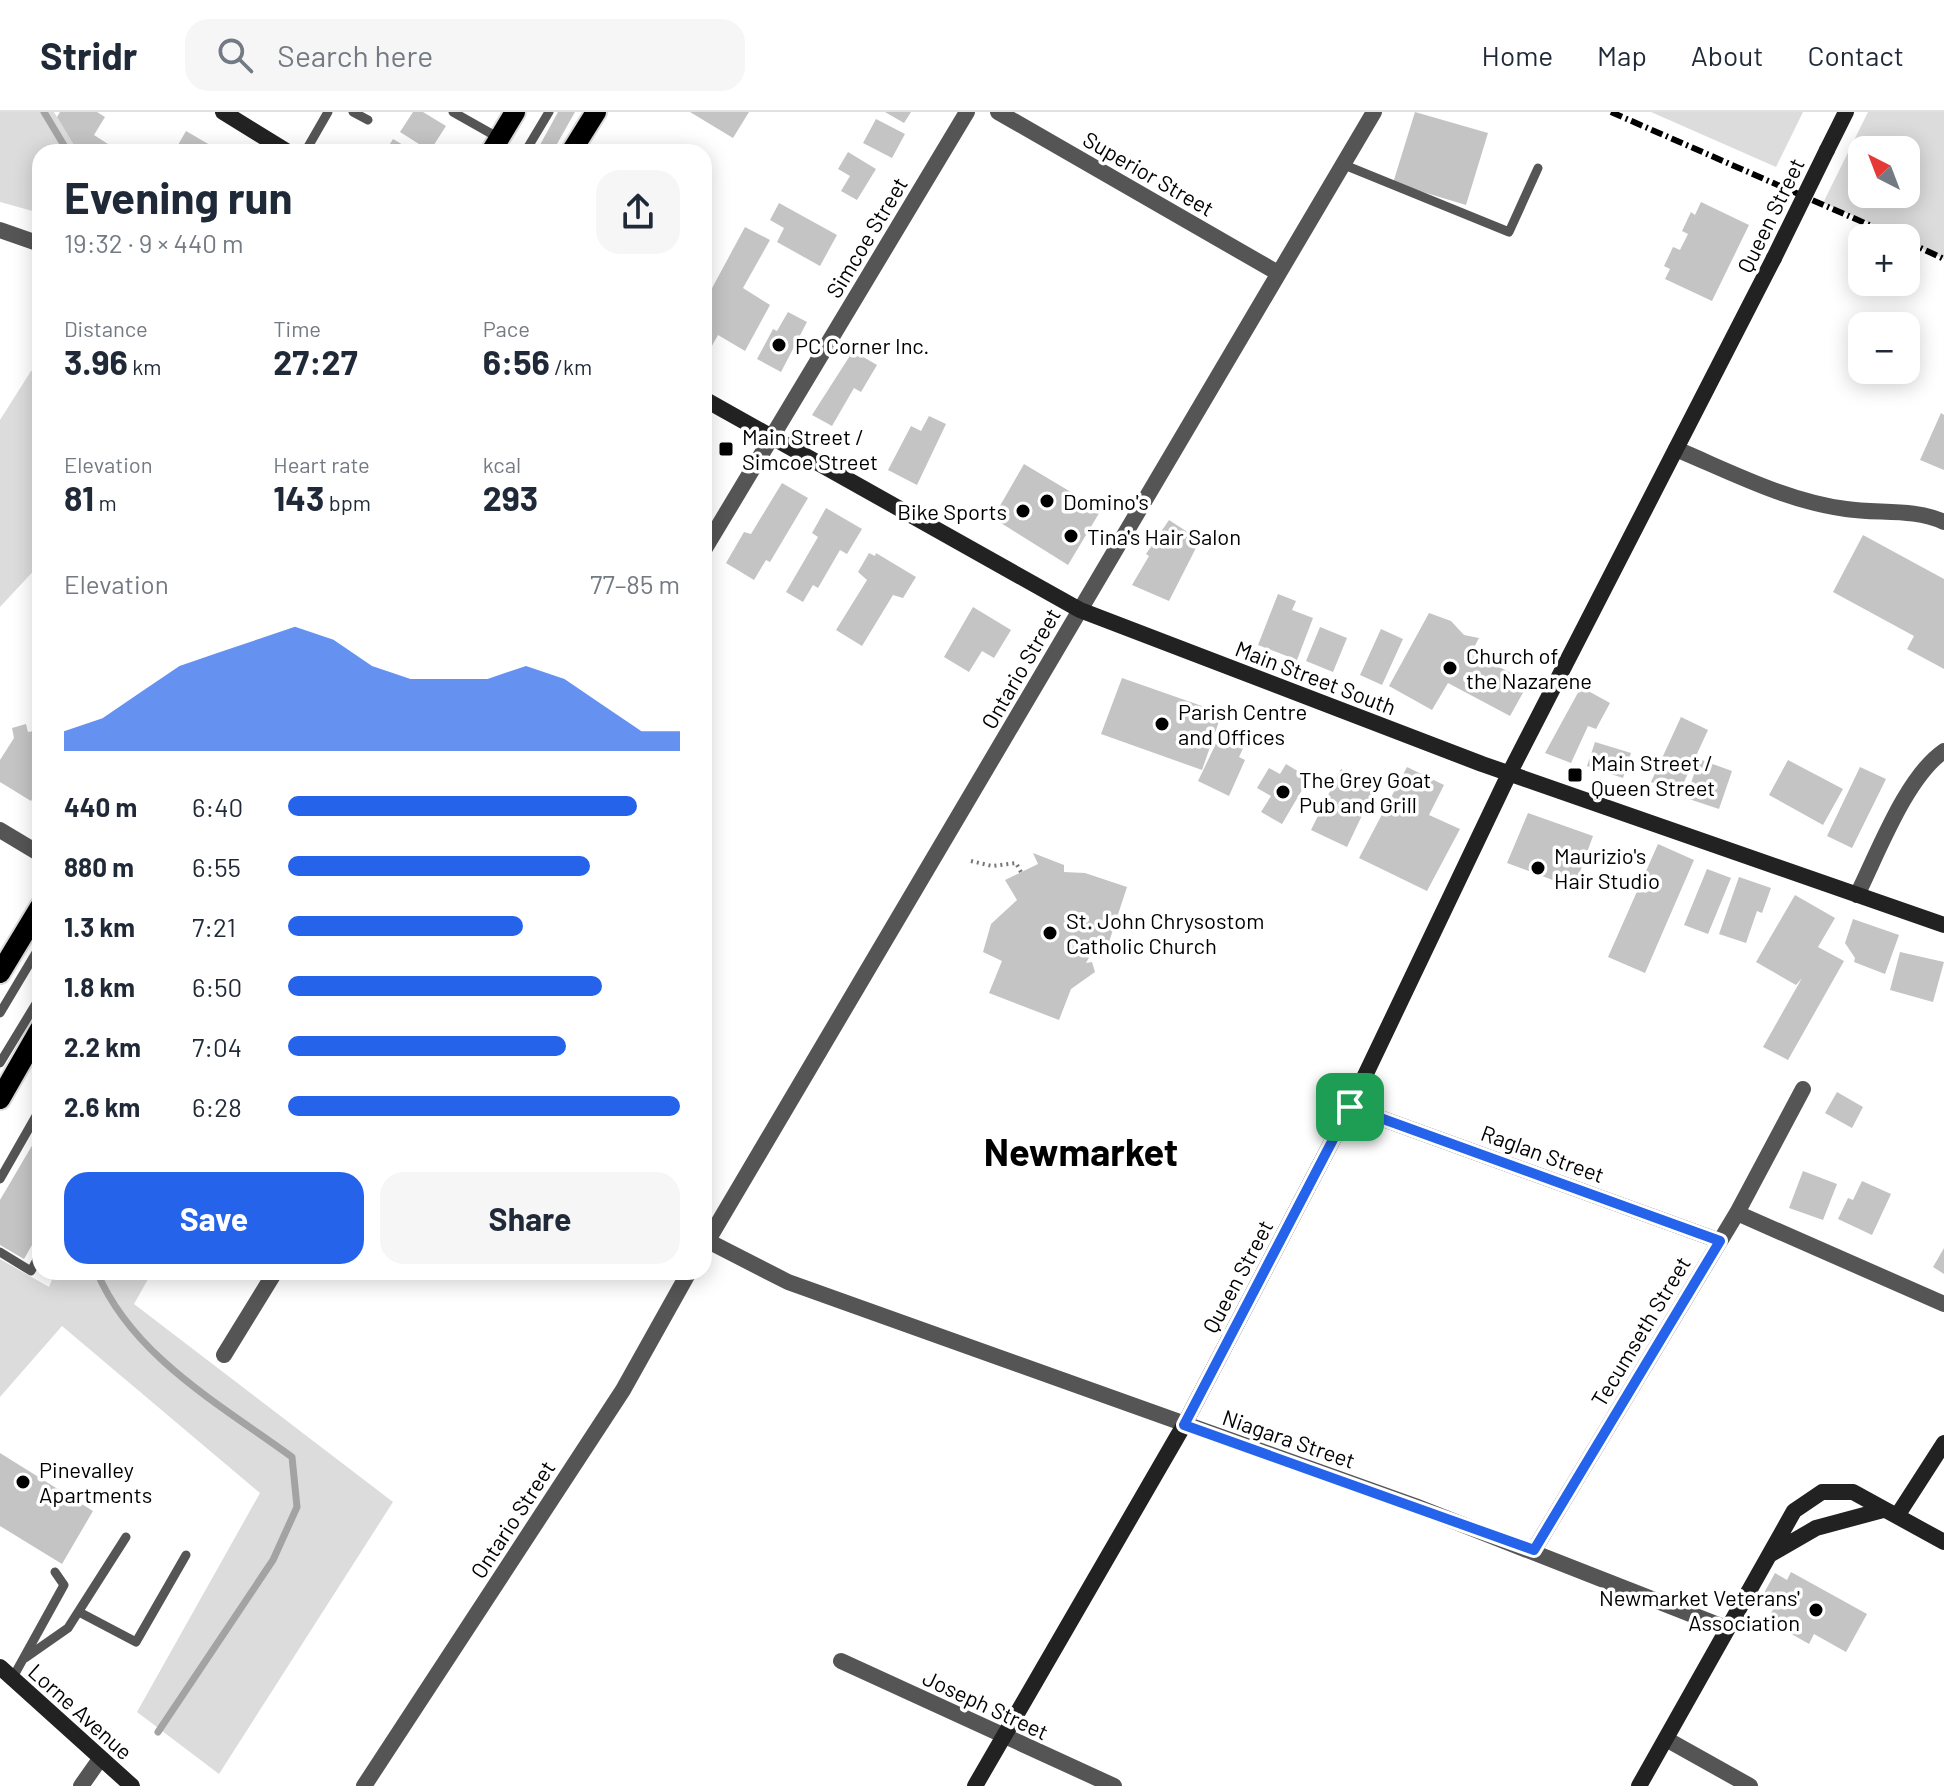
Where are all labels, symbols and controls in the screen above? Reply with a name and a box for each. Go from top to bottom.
search box [185,19,745,91]
text: Stridr [40,32,137,78]
icon: search [213,33,257,77]
text: Search here [277,37,433,73]
text: Home [1482,38,1553,72]
text: Map [1597,38,1647,72]
text: About [1691,38,1763,72]
text: Contact [1807,38,1904,72]
street label: Superior Street [1079,125,1219,221]
north arrow [1848,136,1920,208]
map controls [1848,136,1920,384]
street label: Queen Street [1731,153,1809,277]
text: Evening run [64,170,293,223]
button: share [596,170,680,254]
street label: Simcoe Street [820,172,912,302]
button: + [1848,224,1920,296]
text: 19:32 · 9 × 440 m [64,227,244,258]
button: − [1848,312,1920,384]
text: Distance [64,315,148,341]
text: Time [273,315,321,341]
text: Pace [483,315,530,341]
place label: PC Corner Inc. [795,332,929,358]
marker: PC Corner Inc. [770,336,788,354]
text: 3.96 [64,341,128,382]
text: 27:27 [273,341,358,382]
text: 6:56 [483,341,550,382]
text: km [128,353,161,379]
text: /km [550,353,592,379]
place label: Main Street / Simcoe Street [742,423,878,474]
marker: Main Street / Simcoe Street [717,440,735,458]
text: Elevation [64,451,153,477]
text: Heart rate [273,451,370,477]
text: kcal [483,451,521,477]
text: 81 [64,477,94,518]
text: 143 [273,477,324,518]
text: 293 [483,477,538,518]
place label: Domino's [1063,488,1149,514]
text: m [94,489,117,515]
text: bpm [324,489,371,515]
marker: Domino's [1038,492,1056,510]
place label: Bike Sports [897,498,1007,524]
marker: Bike Sports [1014,502,1032,520]
place label: Tina's Hair Salon [1087,523,1241,549]
marker: Tina's Hair Salon [1062,527,1080,545]
text: Elevation [64,568,169,599]
text: 77–85 m [590,568,680,599]
street label: Ontario Street [975,603,1065,733]
street label: Main Street South [1232,634,1400,720]
place label: Church of the Nazarene [1466,642,1592,693]
marker: Church of the Nazarene [1441,659,1459,677]
place label: Parish Centre and Offices [1178,698,1307,749]
marker: Parish Centre and Offices [1153,715,1171,733]
place label: Main Street / Queen Street [1591,749,1715,800]
place label: The Grey Goat Pub and Grill [1299,766,1431,817]
marker: Main Street / Queen Street [1566,766,1584,784]
marker: The Grey Goat Pub and Grill [1274,783,1292,801]
text: 440 m [64,791,137,822]
text: 6:40 [192,791,243,822]
place label: Maurizio's Hair Studio [1554,842,1660,893]
text: 880 m [64,851,134,882]
text: 6:55 [192,851,241,882]
marker: Maurizio's Hair Studio [1529,859,1547,877]
place label: St. John Chrysostom Catholic Church [1066,907,1264,958]
text: 1.3 km [64,911,135,942]
text: 7:21 [192,911,236,942]
marker: St. John Chrysostom Catholic Church [1041,924,1059,942]
text: 1.8 km [64,971,135,1002]
text: 6:50 [192,971,242,1002]
text: 2.2 km [64,1031,141,1062]
text: 7:04 [192,1031,242,1062]
pin [1316,1073,1384,1141]
icon: arrive [1328,1085,1372,1129]
text: 2.6 km [64,1091,140,1122]
text: 6:28 [192,1091,242,1122]
street label: Raglan Street [1478,1119,1608,1187]
district label: Newmarket [984,1128,1178,1174]
button: Save [64,1172,364,1264]
button: Share [380,1172,680,1264]
street label: Queen Street [1196,1215,1278,1337]
street label: Tecumseth Street [1585,1251,1695,1411]
street label: Niagara Street [1219,1403,1359,1473]
street label: Ontario Street [464,1455,560,1583]
place label: Pinevalley Apartments [39,1456,152,1507]
marker: Pinevalley Apartments [14,1473,32,1491]
place label: Newmarket Veterans' Association [1599,1584,1800,1635]
marker: Newmarket Veterans' Association [1807,1601,1825,1619]
street label: Lorne Avenue [24,1658,138,1764]
street label: Joseph Street [919,1664,1053,1744]

